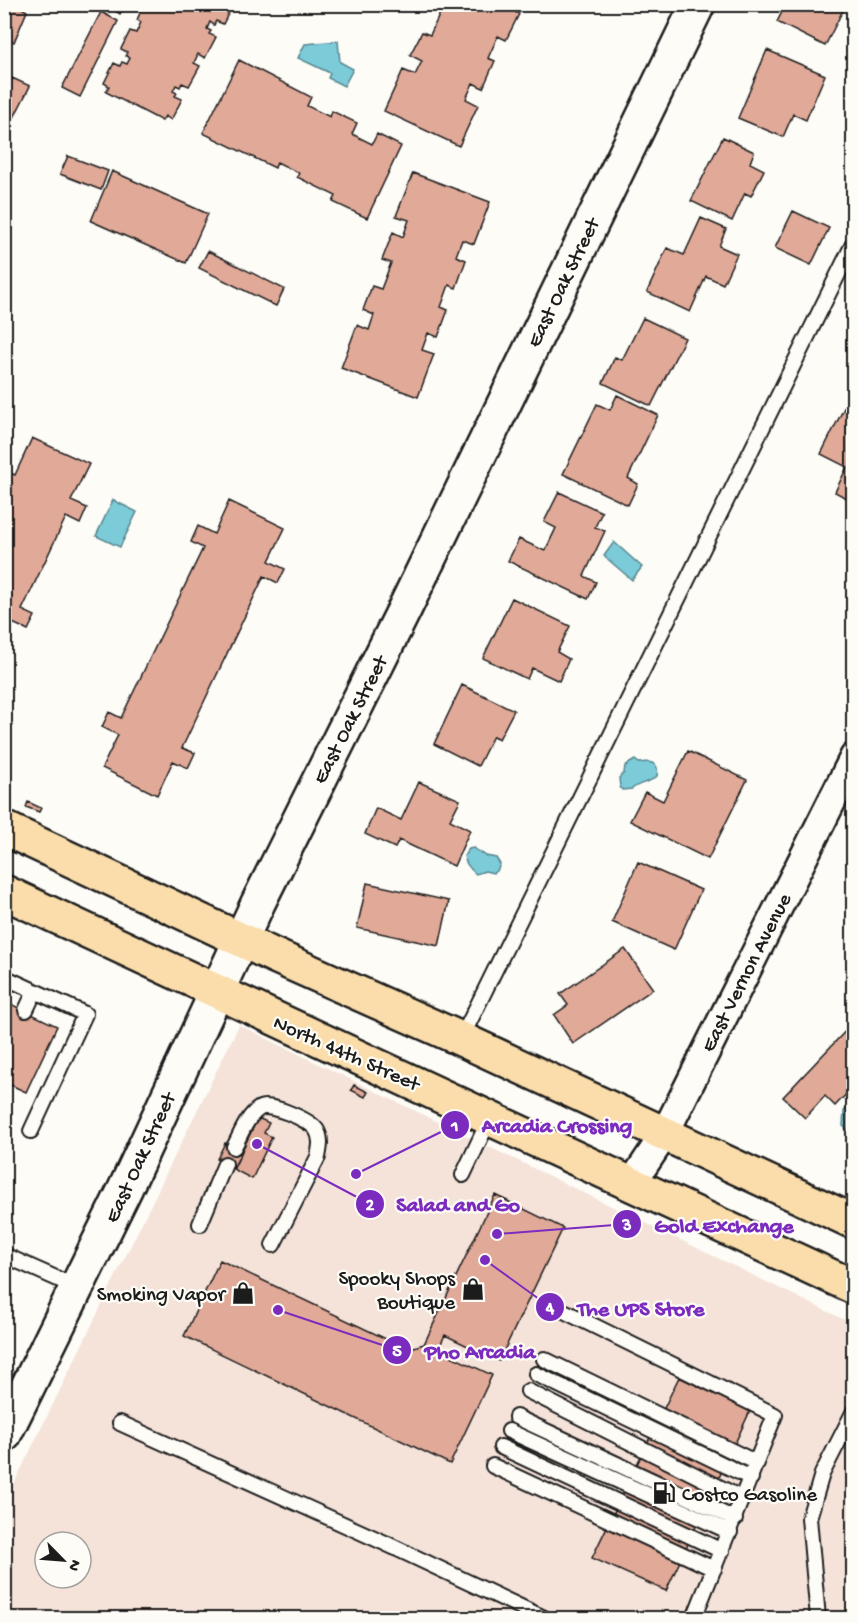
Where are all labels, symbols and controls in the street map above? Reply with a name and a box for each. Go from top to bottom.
street label: East Oak Street [523,213,608,352]
street label: East Oak Street [309,650,396,789]
street label: East Vernon Avenue [697,889,799,1057]
street label: North 44th Street [269,1012,425,1100]
street label: East Oak Street [101,1087,184,1228]
callout: Arcadia Crossing [440,1105,645,1145]
text: Arcadia Crossing [481,1115,633,1141]
text: 1 [450,1117,459,1138]
callout: Salad and Go [355,1184,532,1224]
text: Salad and Go [396,1194,520,1220]
text: 2 [366,1196,375,1217]
callout: Gold Exchange [612,1204,806,1244]
text: Gold Exchange [654,1215,794,1241]
text: 3 [621,1216,632,1237]
place label: Spooky Shops Boutique [338,1268,456,1317]
shop icon: Spooky Shops Boutique [460,1276,486,1302]
shop icon: Smoking Vapor [230,1280,256,1306]
place label: Smoking Vapor [97,1284,227,1309]
callout: The UPS Store [535,1287,716,1327]
text: The UPS Store [576,1298,705,1324]
text: 4 [545,1299,555,1320]
callout: Pho Arcadia [382,1330,547,1370]
text: Pho Arcadia [424,1341,537,1367]
text: 5 [392,1342,402,1363]
fuel station icon: Costco Gasoline [651,1480,677,1506]
place label: Costco Gasoline [682,1484,818,1509]
north arrow [33,1530,93,1590]
text: N [62,1556,84,1574]

